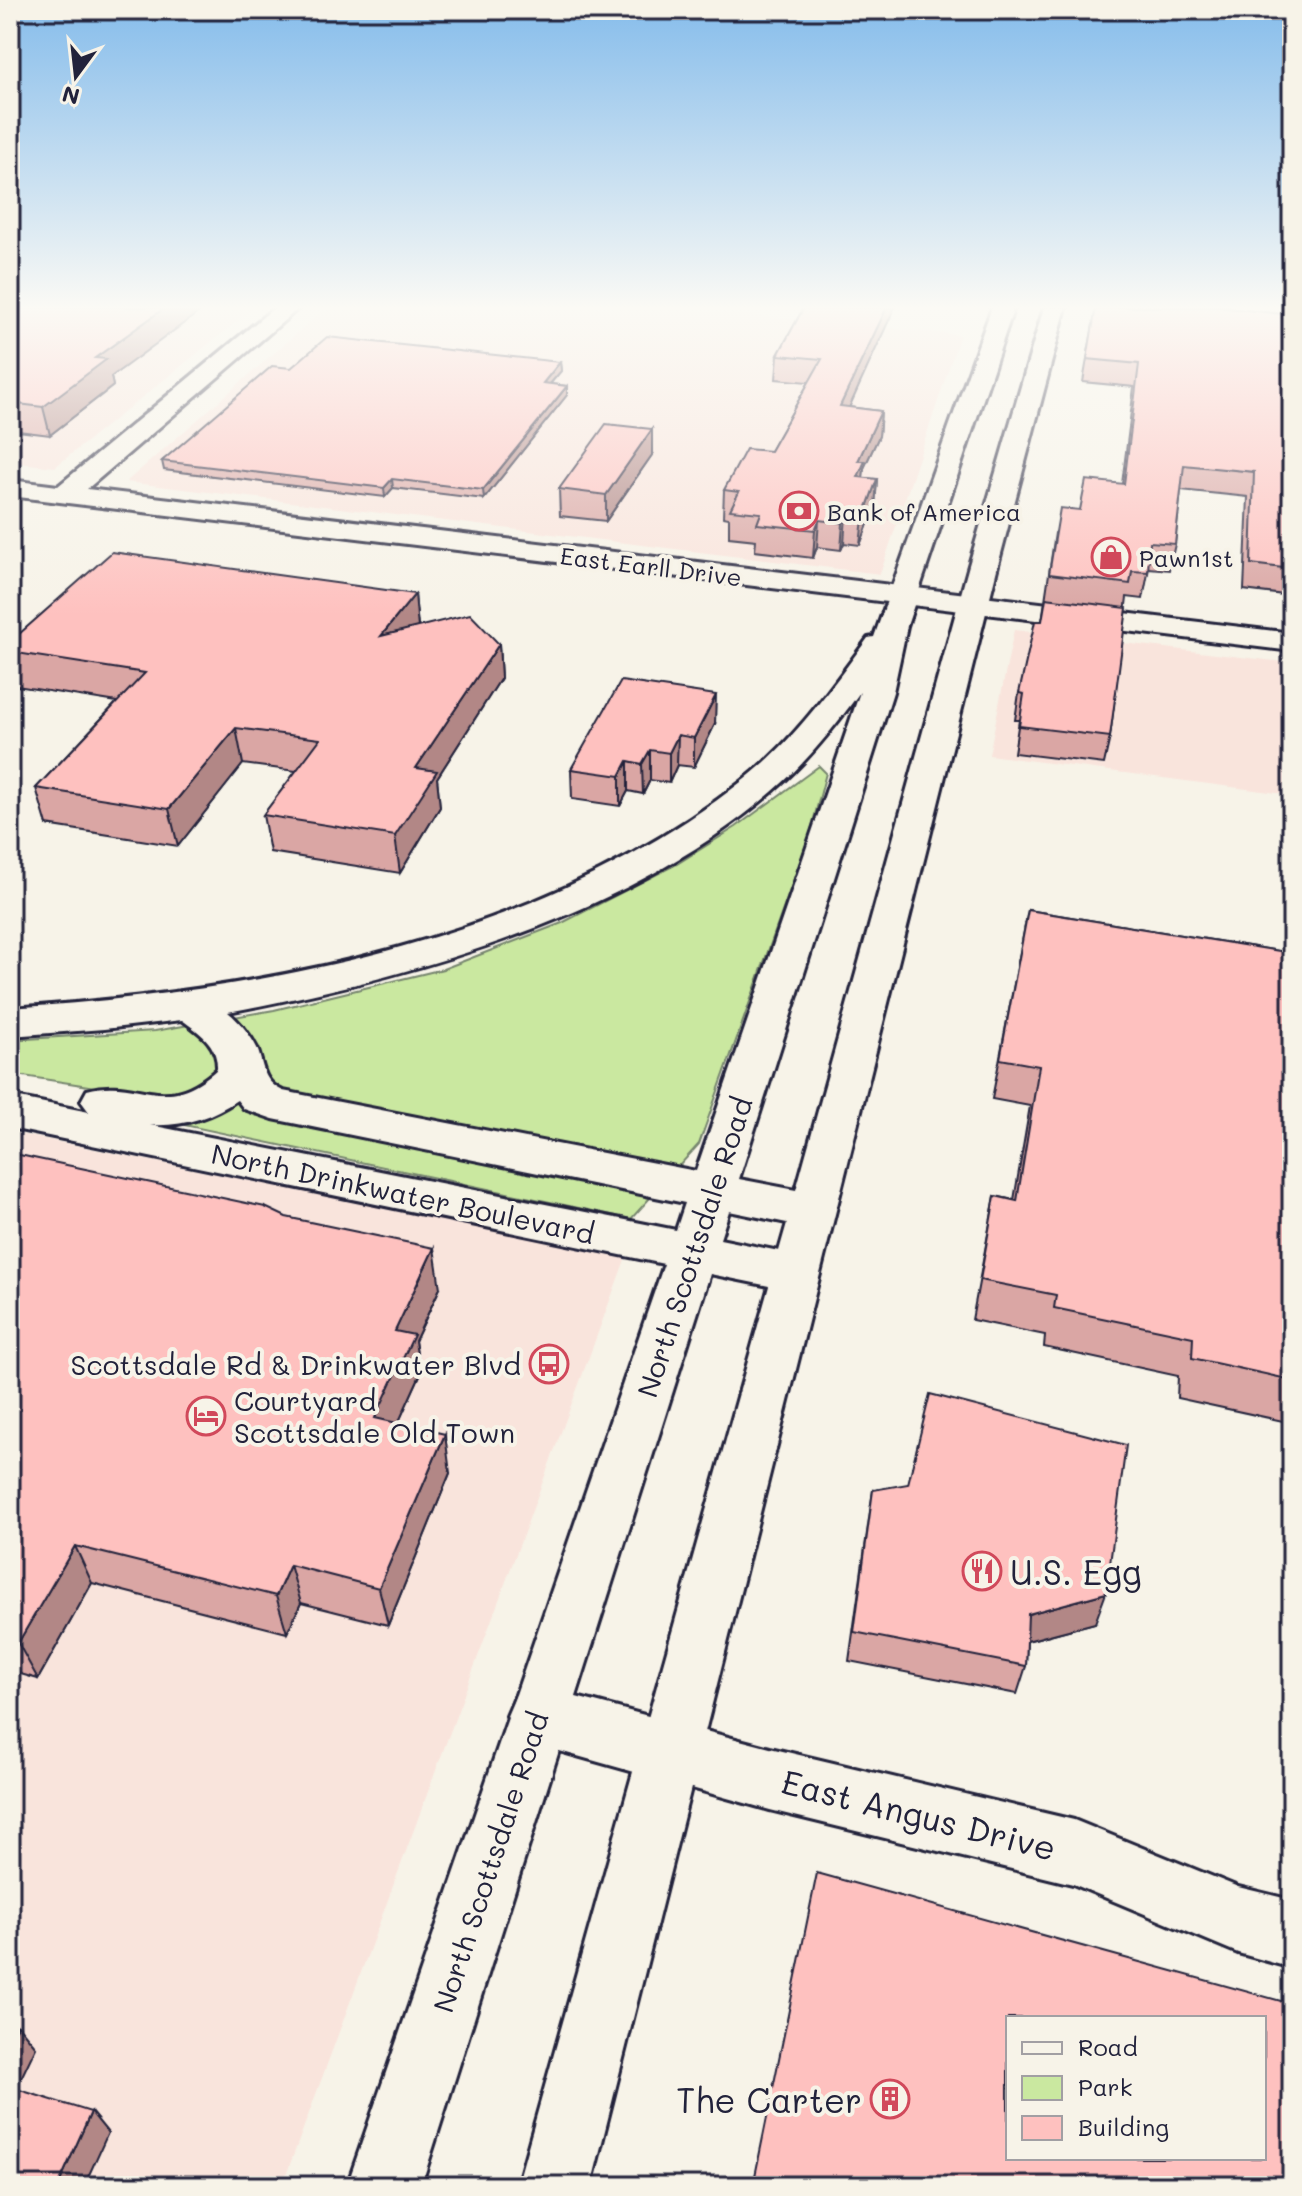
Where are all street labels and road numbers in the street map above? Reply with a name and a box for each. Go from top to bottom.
street label: East Earll Drive [559,539,743,593]
street label: North Scottsdale Road [628,1092,760,1402]
street label: North Drinkwater Boulevard [208,1135,598,1251]
street label: North Scottsdale Road [424,1707,556,2017]
street label: East Angus Drive [777,1758,1061,1870]

